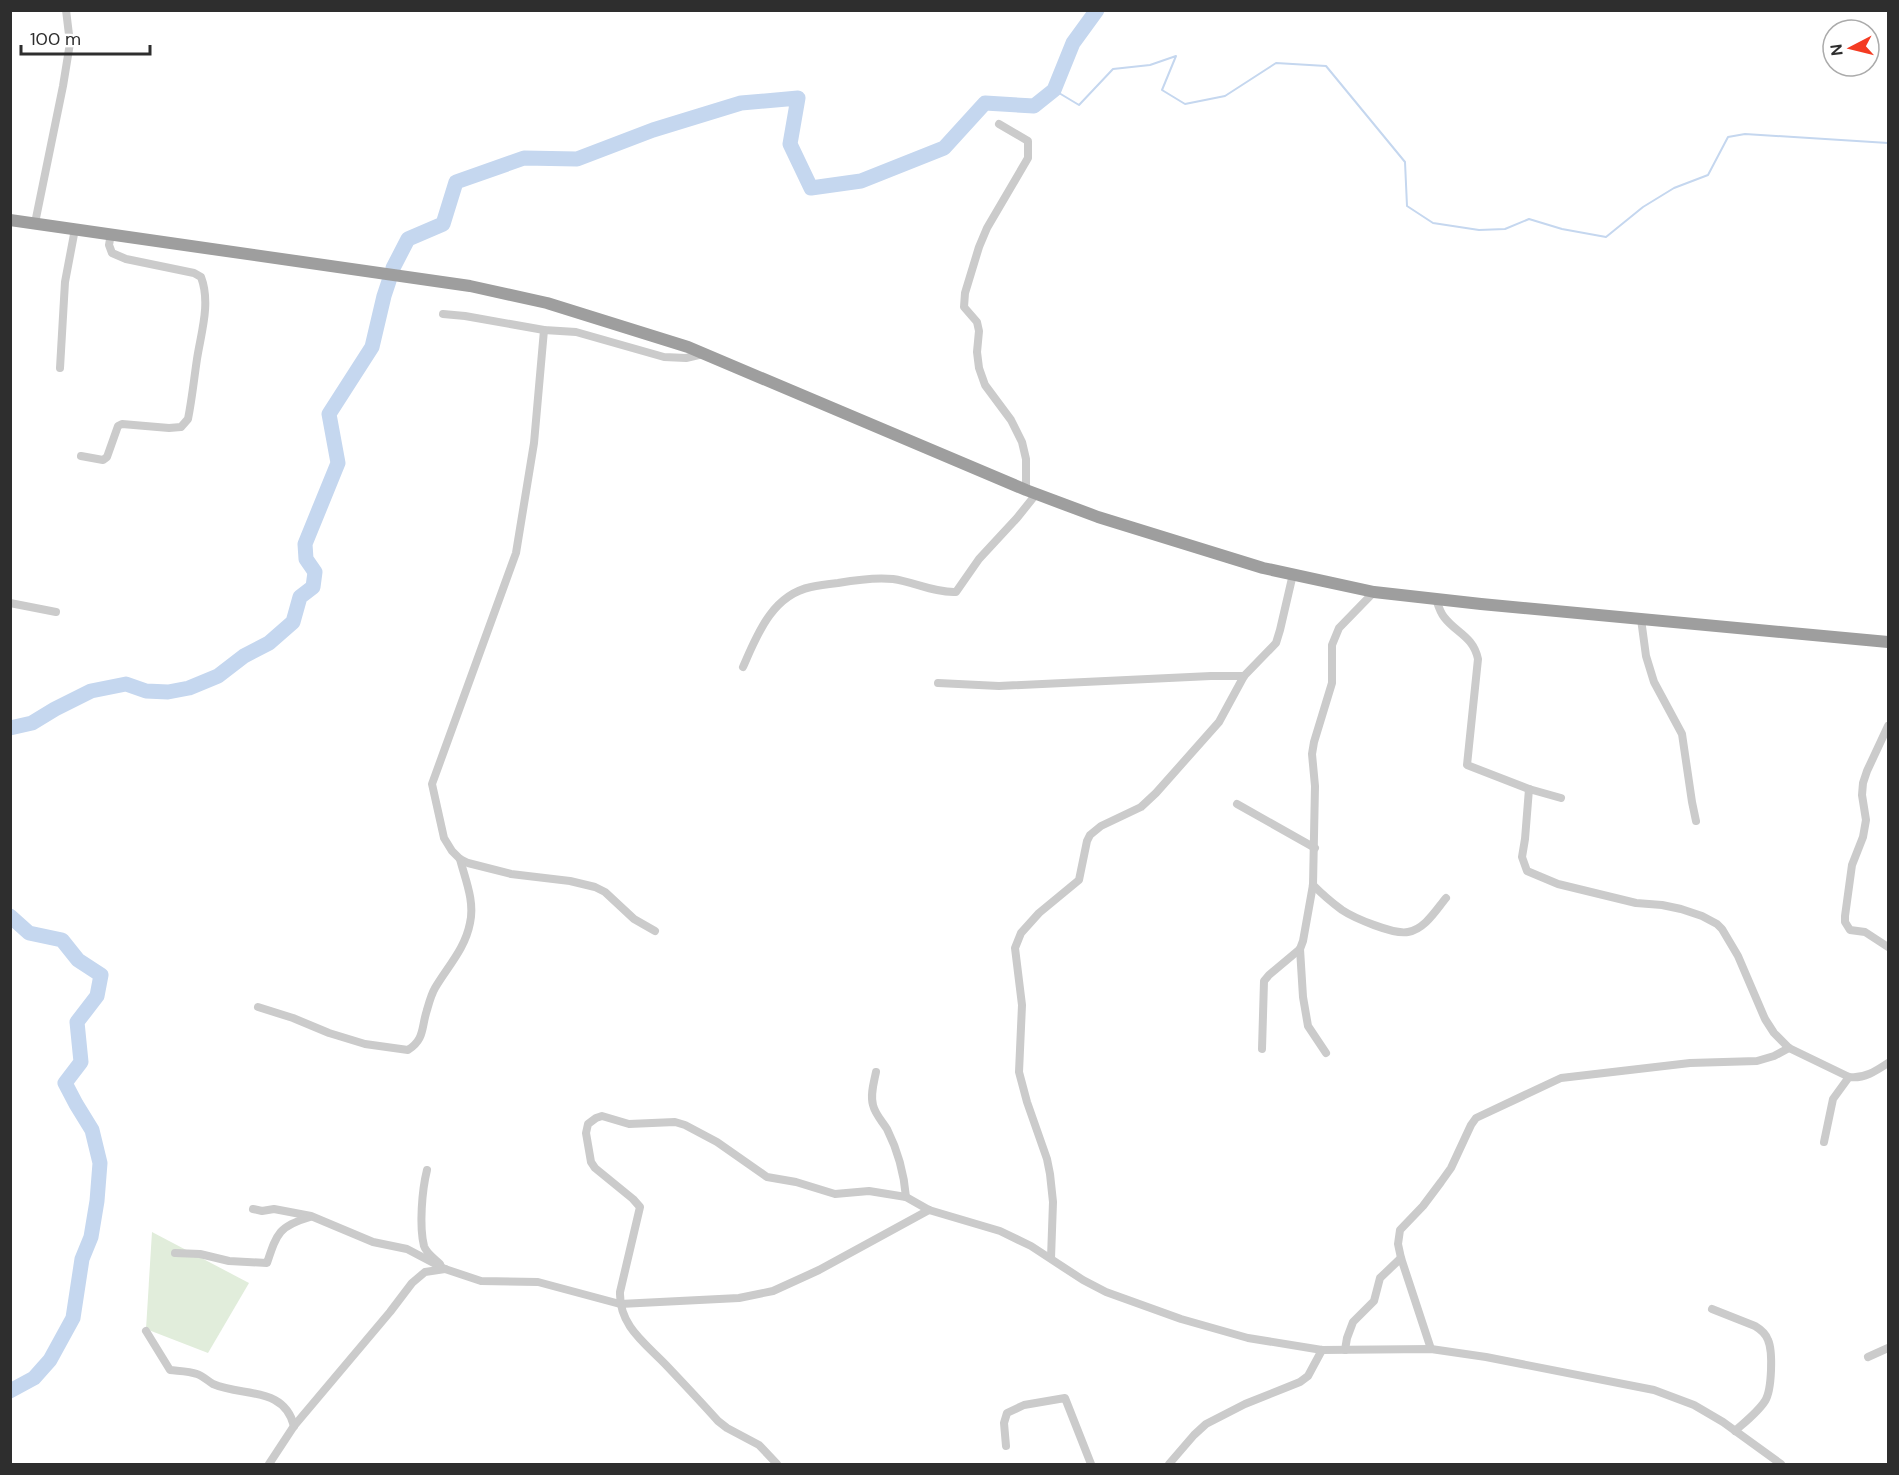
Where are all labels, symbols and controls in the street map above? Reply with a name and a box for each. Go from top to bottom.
scale bar [21,18,150,56]
north arrow [1821,18,1881,78]
text: 100 m [30,27,81,51]
text: N [1825,43,1848,57]

